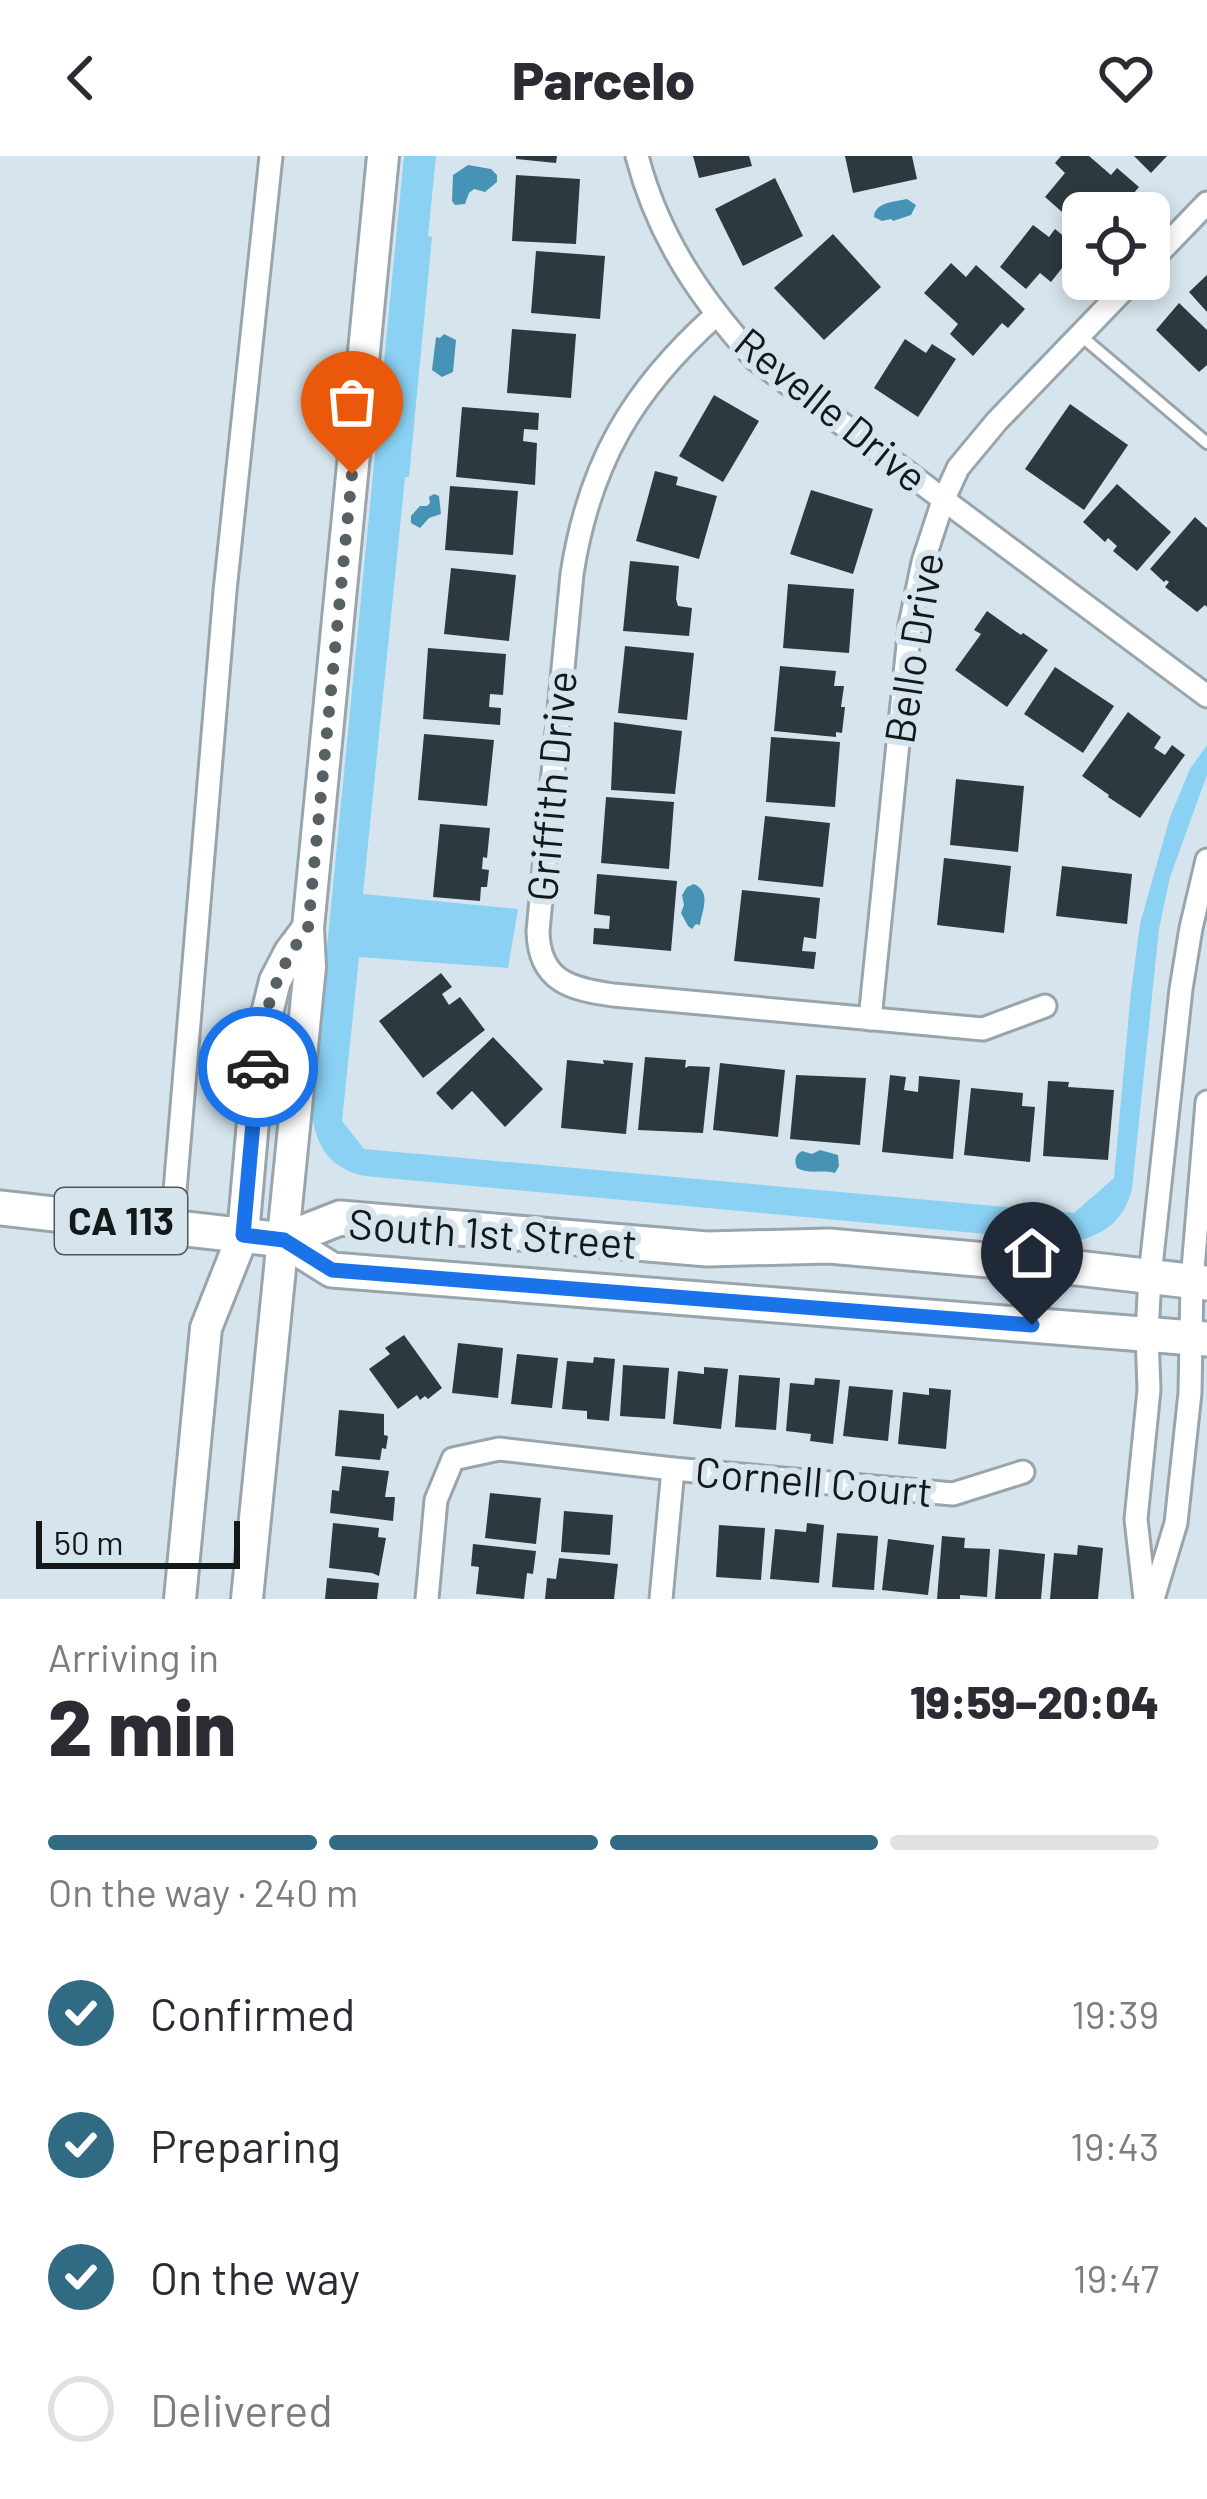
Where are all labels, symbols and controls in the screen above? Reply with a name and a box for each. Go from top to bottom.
icon: back [48,45,114,111]
icon: heart [1093,45,1159,111]
text: Parcelo [512,46,695,111]
map controls [1062,192,1170,300]
button: locate [1062,192,1170,300]
street label: Revelle Drive [726,316,938,501]
pin [301,351,403,474]
icon: bag [319,369,385,435]
street label: Bello Drive [872,549,952,747]
street label: Griffith Drive [515,669,585,903]
courier [198,1007,318,1127]
icon: car [225,1034,291,1100]
road number: CA 113 [55,1188,187,1254]
street label: South 1st Street [347,1197,639,1267]
pin [981,1202,1083,1325]
icon: home [999,1220,1065,1286]
street label: Cornell Court [693,1445,935,1515]
scale bar [36,1515,240,1568]
text: 50 m [54,1522,124,1562]
text: Arriving in [48,1633,219,1680]
text: 19:59–20:04 [910,1674,1159,1728]
text: 2 min [48,1678,236,1772]
text: On the way · 240 m [48,1868,358,1915]
icon: check [48,1980,114,2046]
text: Confirmed [150,1986,355,2040]
text: 19:39 [1071,1990,1159,2037]
icon: check [48,2112,114,2178]
text: Preparing [150,2118,341,2172]
text: 19:43 [1070,2122,1159,2169]
icon: check [48,2244,114,2310]
text: On the way [150,2250,360,2304]
text: 19:47 [1073,2254,1159,2301]
text: Delivered [150,2382,333,2436]

